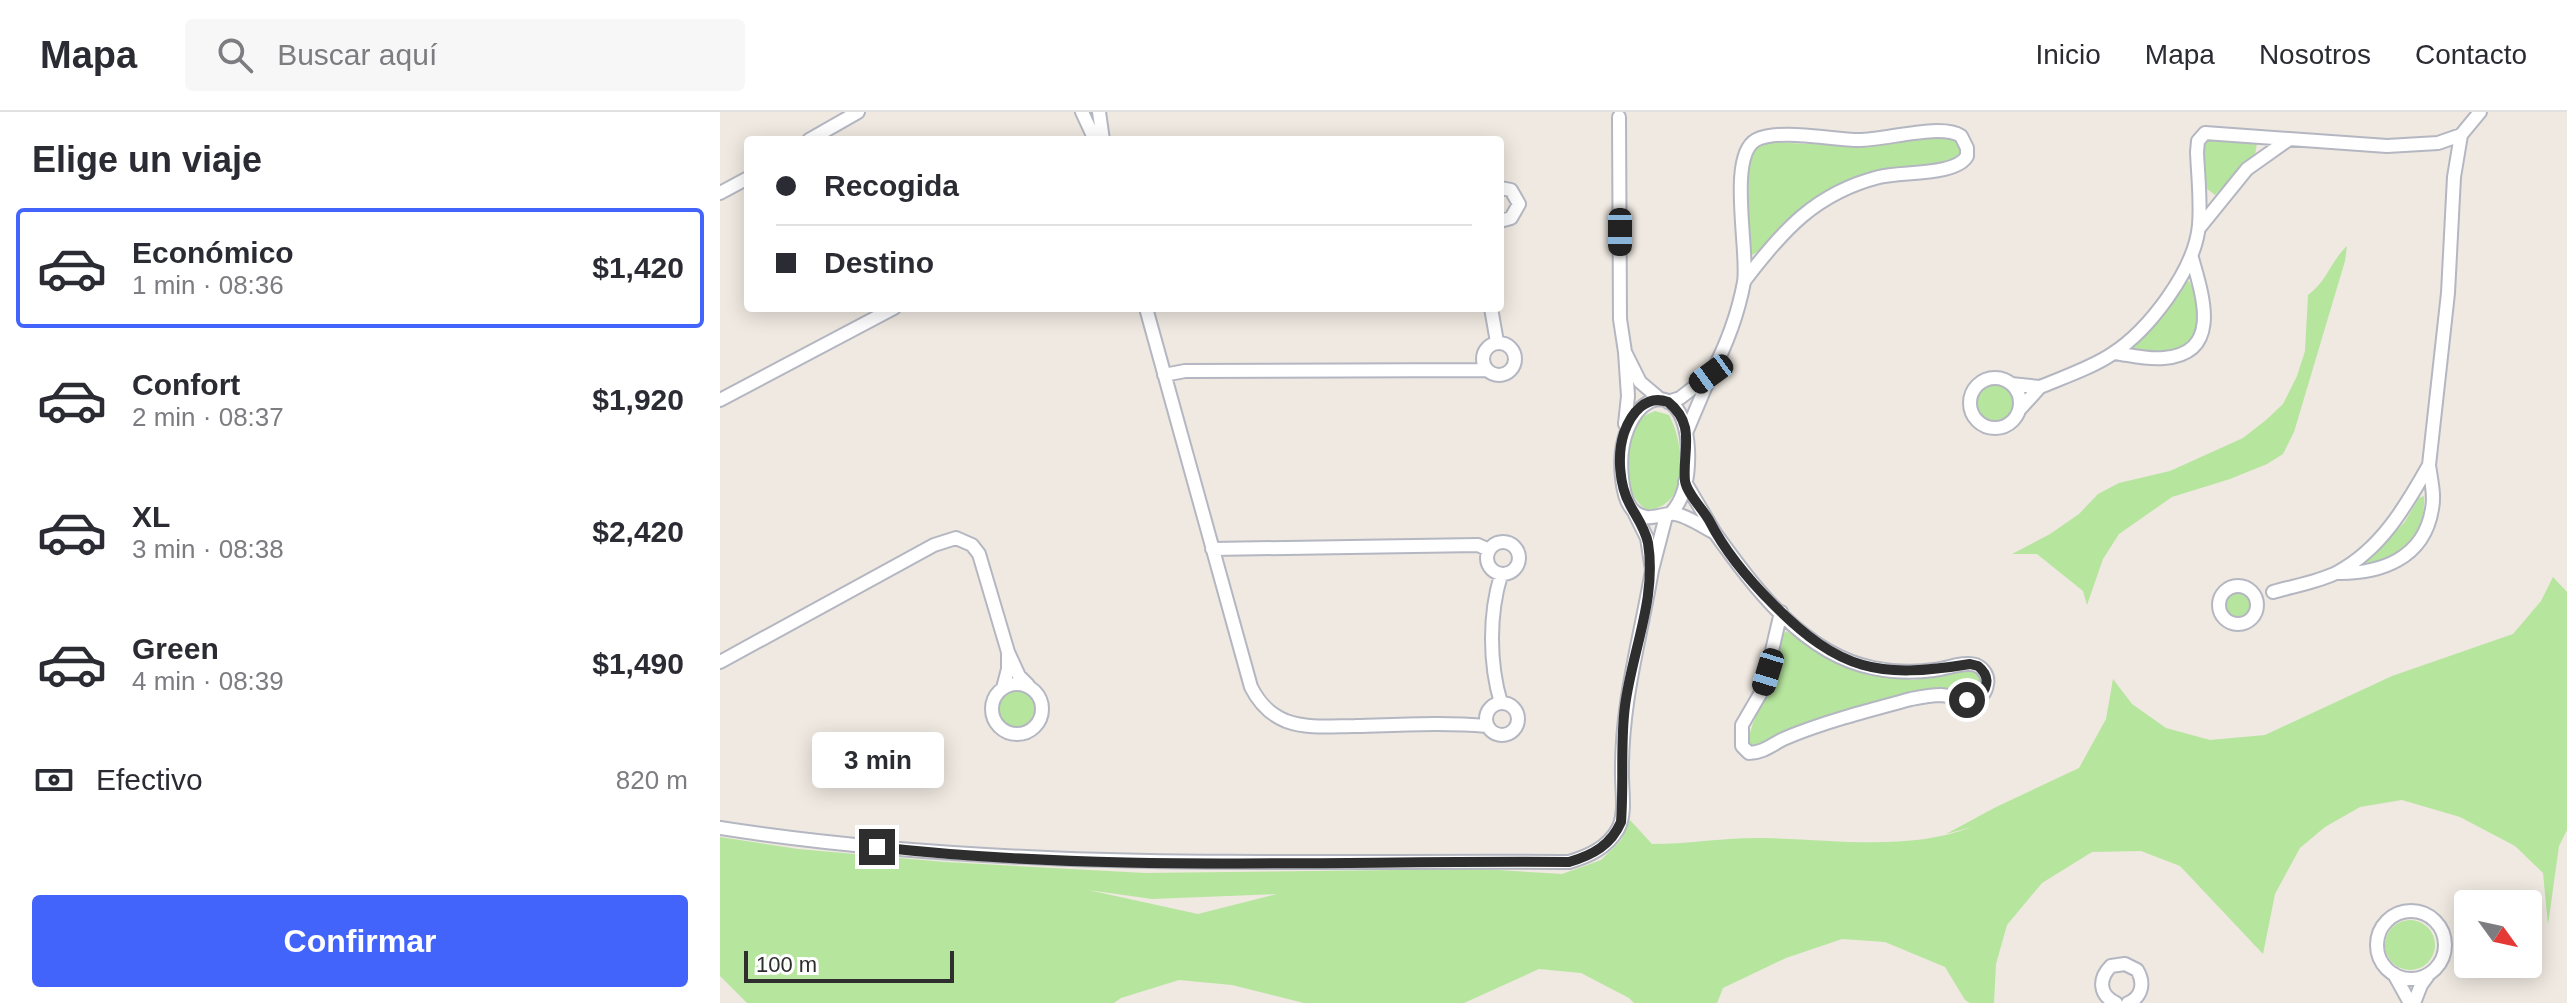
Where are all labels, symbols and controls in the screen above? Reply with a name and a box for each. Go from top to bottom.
search box [185,19,745,91]
icon: search [213,33,257,77]
text: Mapa [40,34,137,76]
text: Buscar aquí [277,38,437,71]
text: Inicio [2035,39,2101,70]
text: Mapa [2145,39,2215,70]
text: Nosotros [2259,39,2371,70]
text: Contacto [2415,39,2527,70]
text: Elige un viaje [32,139,262,180]
text: Recogida [824,169,959,202]
car [1608,208,1632,256]
icon: car [36,232,108,304]
text: Económico [132,236,294,269]
text: Destino [824,246,934,279]
text: $1,420 [592,251,684,284]
text: 1 min · 08:36 [132,270,284,300]
car [1685,350,1737,398]
icon: car [36,364,108,436]
text: Confort [132,368,240,401]
text: $1,920 [592,383,684,416]
text: 2 min · 08:37 [132,402,284,432]
icon: car [36,496,108,568]
text: XL [132,500,170,533]
text: $2,420 [592,515,684,548]
text: 3 min · 08:38 [132,534,284,564]
icon: car [36,628,108,700]
text: Green [132,632,219,665]
car [1750,646,1786,698]
text: $1,490 [592,647,684,680]
text: 4 min · 08:39 [132,666,284,696]
route start [1949,682,1985,718]
callout: 3 min [811,731,943,787]
text: 3 min [844,745,912,775]
icon: cash [32,758,76,802]
text: Efectivo [96,763,203,796]
text: 820 m [616,765,688,795]
route end [859,829,895,865]
north arrow [2454,890,2542,978]
map controls [2454,890,2542,978]
button: Confirmar [32,895,688,987]
scale bar [744,947,954,983]
text: 100 m [756,952,817,977]

